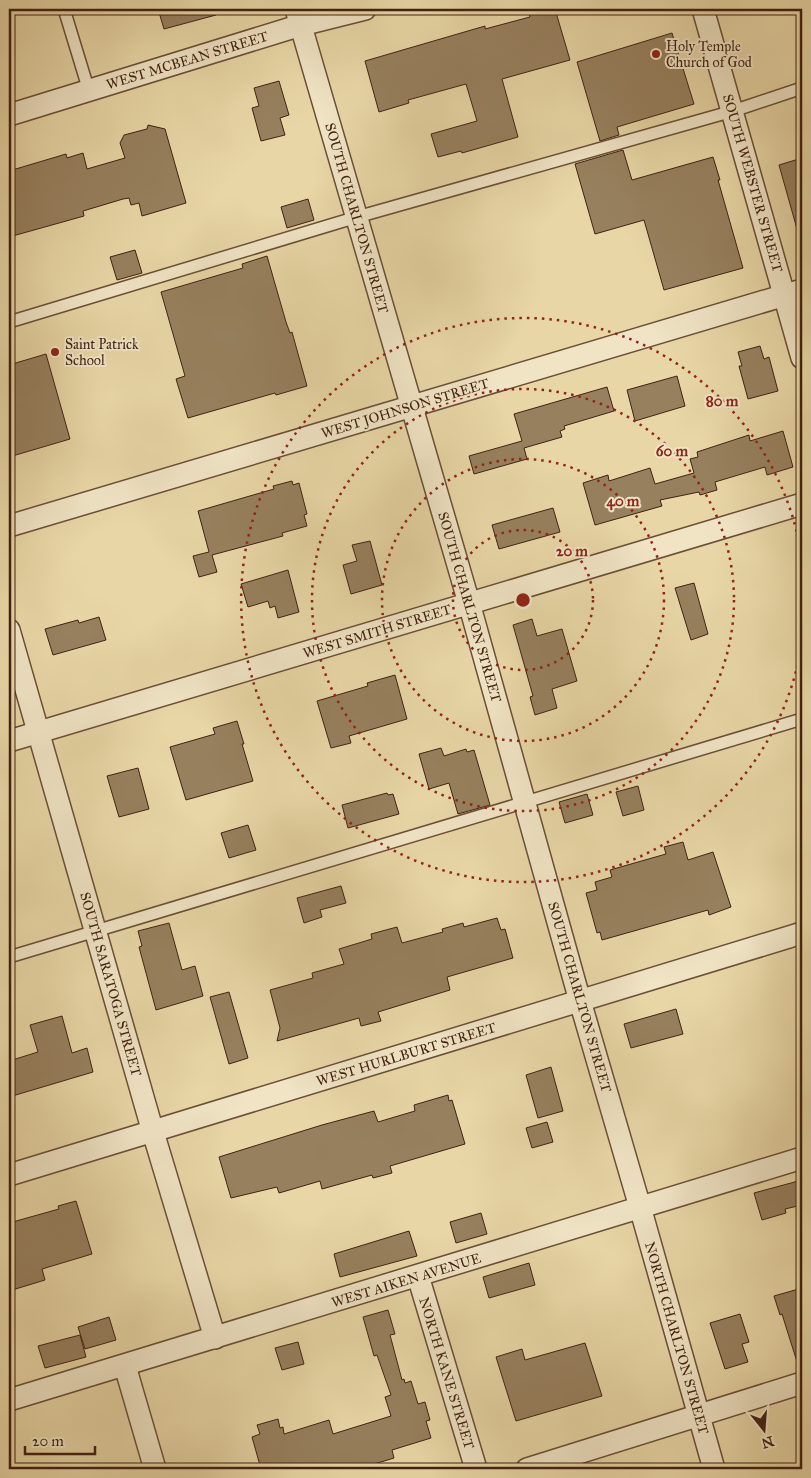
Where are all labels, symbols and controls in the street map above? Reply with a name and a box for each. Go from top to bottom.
street label: WEST MCBEAN STREET [104,28,271,93]
place label: Holy Temple Church of God [666,38,752,71]
marker: Holy Temple Church of God [650,48,662,60]
street label: SOUTH WEBSTER STREET [719,92,786,275]
street label: SOUTH CHARLTON STREET [321,121,392,316]
place label: Saint Patrick School [65,336,139,369]
marker: Saint Patrick School [49,346,61,358]
street label: WEST JOHNSON STREET [319,375,492,443]
text: 80 m [706,392,739,410]
text: 60 m [656,442,689,460]
text: 40 m [607,492,640,511]
street label: SOUTH CHARLTON STREET [434,510,505,705]
text: 20 m [556,542,588,560]
centre of rings [514,591,532,609]
street label: WEST SMITH STREET [301,601,454,662]
street label: SOUTH SARATOGA STREET [76,890,145,1079]
street label: SOUTH CHARLTON STREET [544,900,615,1095]
street label: WEST HURLBURT STREET [314,1019,498,1090]
street label: NORTH CHARLTON STREET [641,1240,712,1437]
street label: WEST AIKEN AVENUE [329,1250,483,1311]
street label: NORTH KANE STREET [415,1295,478,1452]
north arrow [738,1406,788,1456]
scale bar [25,1423,95,1455]
text: 20 m [32,1432,64,1450]
text: N [759,1432,776,1452]

